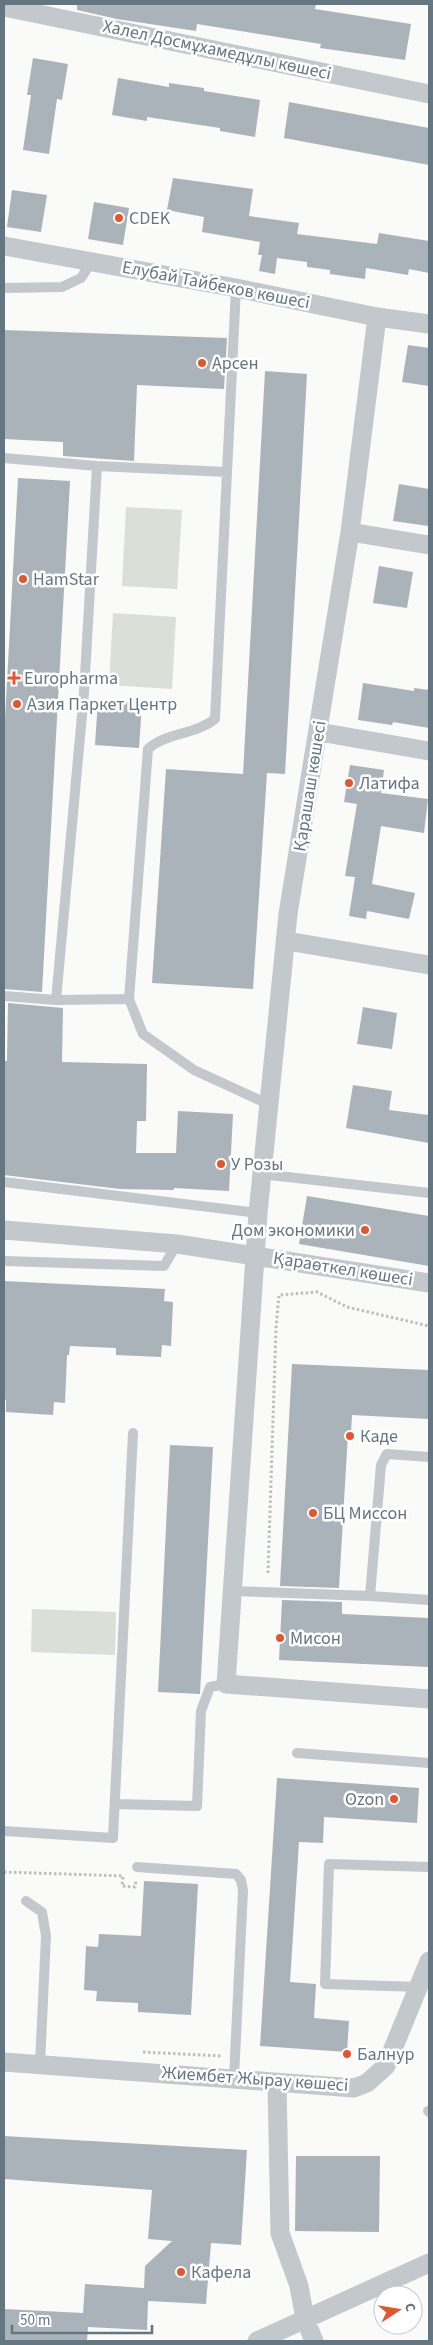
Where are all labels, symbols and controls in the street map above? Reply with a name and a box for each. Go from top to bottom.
street label: Халел Досмұхамедұлы көшесі [101,14,333,86]
place label: CDEK [129,206,171,231]
marker: CDEK [113,212,125,224]
street label: Елубай Тайбеков көшесі [120,255,312,315]
place label: Арсен [212,351,259,376]
marker: Арсен [196,357,208,369]
place label: HamStar [33,567,100,592]
marker: HamStar [17,573,29,585]
place label: Europharma [24,666,118,691]
marker: Europharma [8,672,20,684]
place label: Азия Паркет Центр [27,692,177,717]
marker: Азия Паркет Центр [11,698,23,710]
street label: Қарашаш көшесі [287,719,333,853]
place label: Латифа [359,771,420,796]
marker: Латифа [343,777,355,789]
place label: У Розы [231,1152,283,1177]
marker: У Розы [215,1158,227,1170]
place label: Дом экономики [232,1218,355,1243]
marker: Дом экономики [359,1224,371,1236]
street label: Қараөткел көшесі [271,1246,415,1292]
place label: Каде [360,1424,398,1449]
marker: Каде [344,1430,356,1442]
place label: БЦ Миссон [323,1501,407,1526]
marker: БЦ Миссон [307,1507,319,1519]
place label: Мисон [290,1626,341,1651]
marker: Мисон [274,1632,286,1644]
place label: Ozon [345,1787,384,1812]
marker: Ozon [388,1793,400,1805]
place label: Балнур [357,2042,415,2067]
marker: Балнур [341,2048,353,2060]
street label: Жиембет Жырау көшесі [161,2060,349,2098]
place label: Кафела [191,2260,251,2285]
marker: Кафела [175,2266,187,2278]
north arrow [373,2285,423,2335]
text: С [399,2301,420,2314]
scale bar [12,2302,152,2334]
text: 50 m [20,2310,50,2331]

